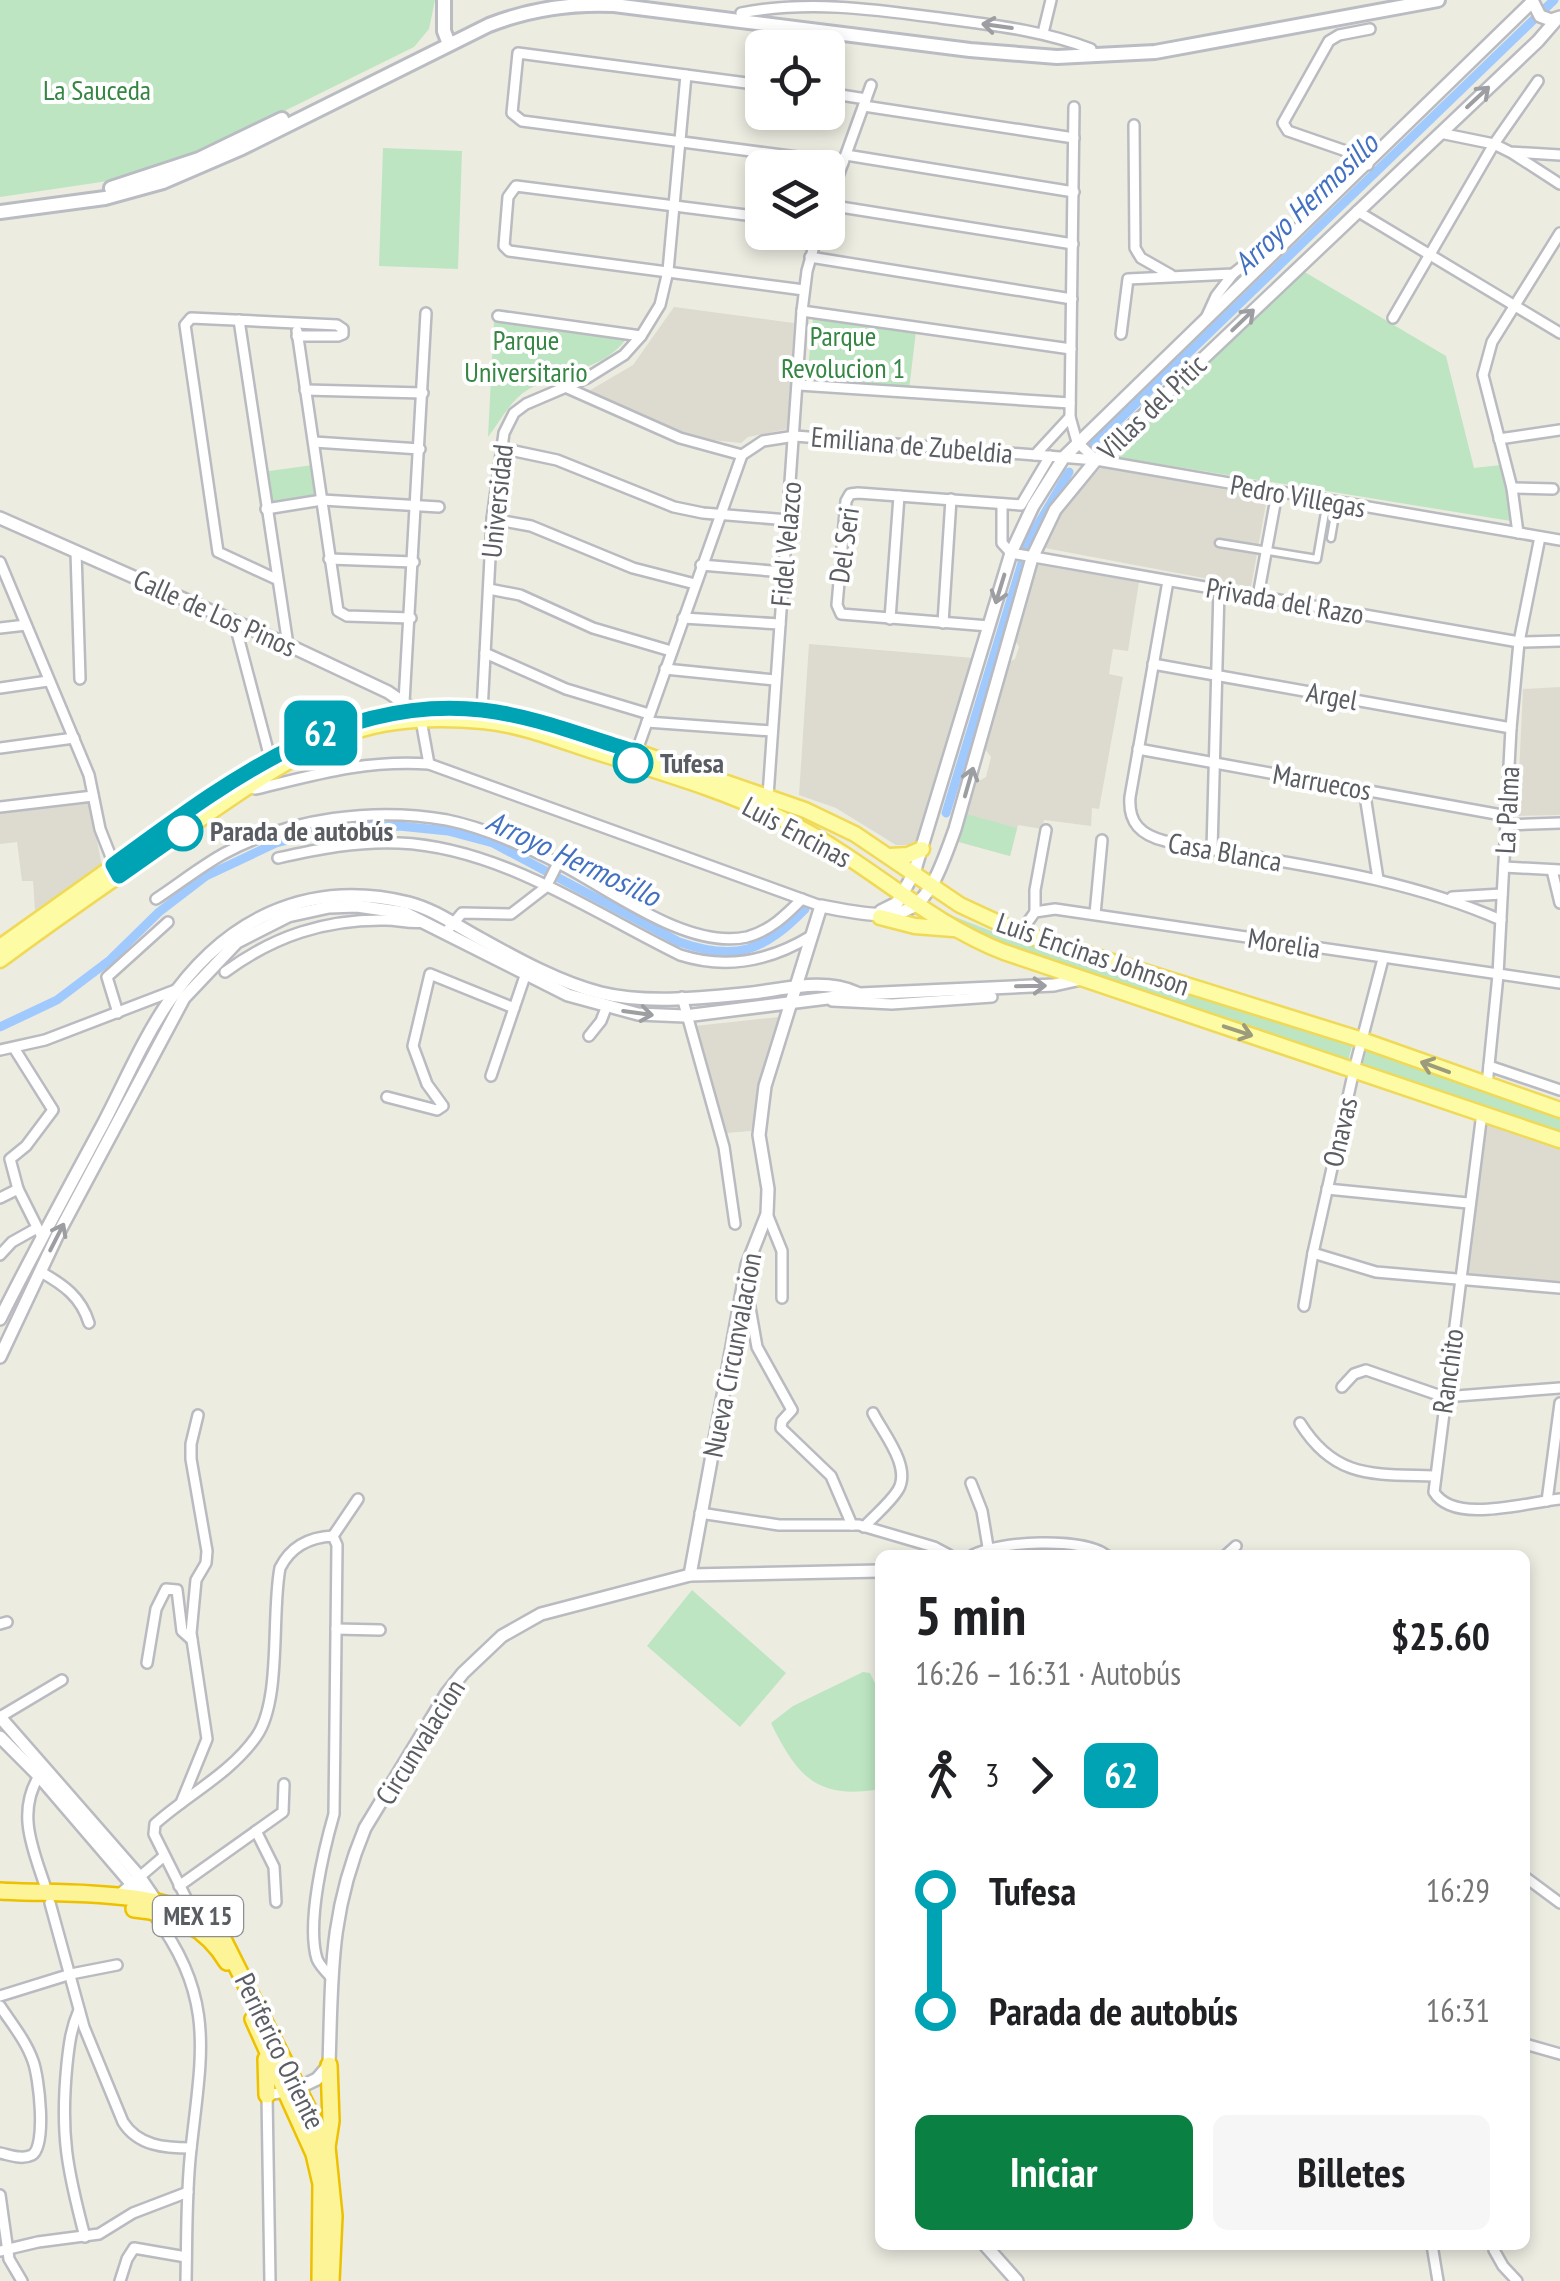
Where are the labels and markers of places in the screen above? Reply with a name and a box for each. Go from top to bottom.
marker: Tufesa [614,744,652,782]
place label: Tufesa [660,744,724,781]
marker: Parada de autobús [164,812,202,850]
place label: Parada de autobús [210,812,394,849]

